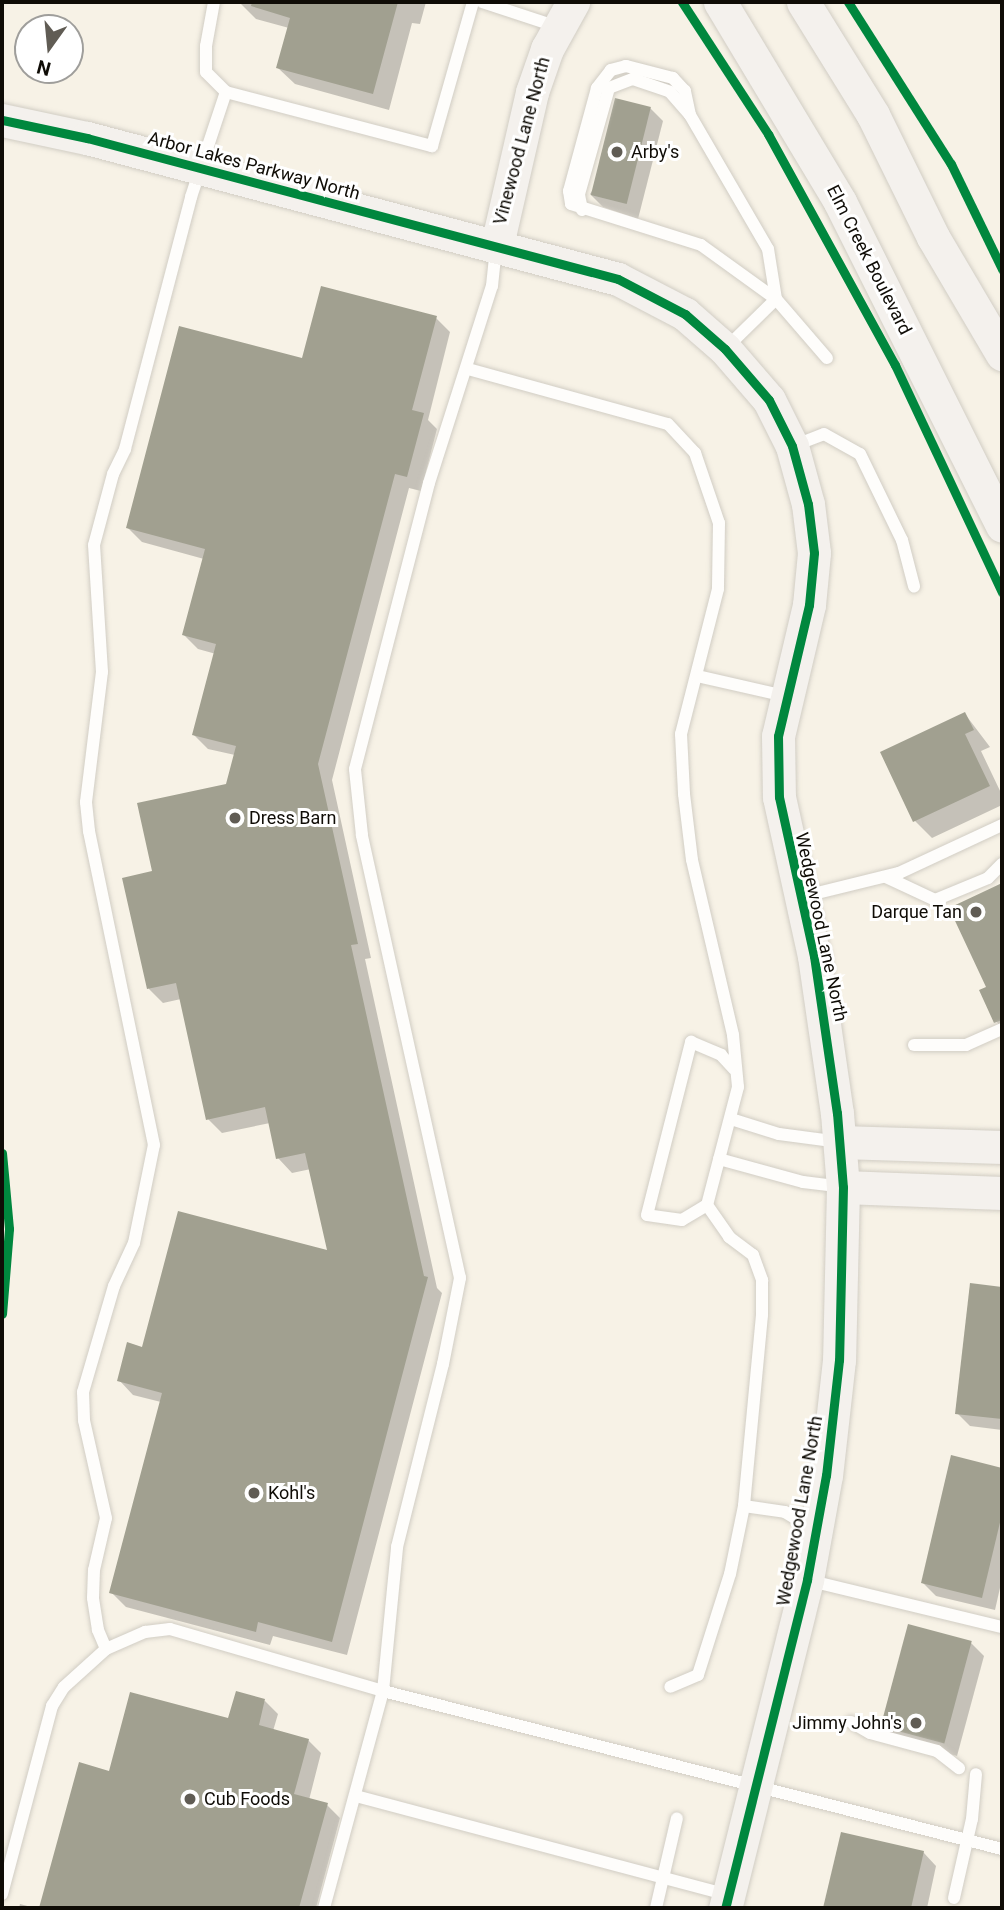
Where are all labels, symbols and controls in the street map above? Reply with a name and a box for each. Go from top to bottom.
north arrow [14,14,84,84]
text: N [35,55,53,81]
street label: Vinewood Lane North [489,55,555,227]
street label: Arbor Lakes Parkway North [146,127,362,205]
place label: Arby's [631,141,679,163]
marker: Arby's [609,144,625,160]
street label: Elm Creek Boulevard [822,182,916,338]
place label: Dress Barn [249,807,336,829]
marker: Dress Barn [227,810,243,826]
street label: Wedgewood Lane North [790,831,852,1023]
place label: Darque Tan [871,901,962,923]
marker: Darque Tan [968,904,984,920]
street label: Wedgewood Lane North [773,1414,827,1608]
place label: Kohl's [268,1482,315,1504]
marker: Kohl's [246,1485,262,1501]
place label: Jimmy John's [792,1712,902,1734]
marker: Jimmy John's [908,1715,924,1731]
place label: Cub Foods [204,1788,290,1810]
marker: Cub Foods [182,1791,198,1807]

